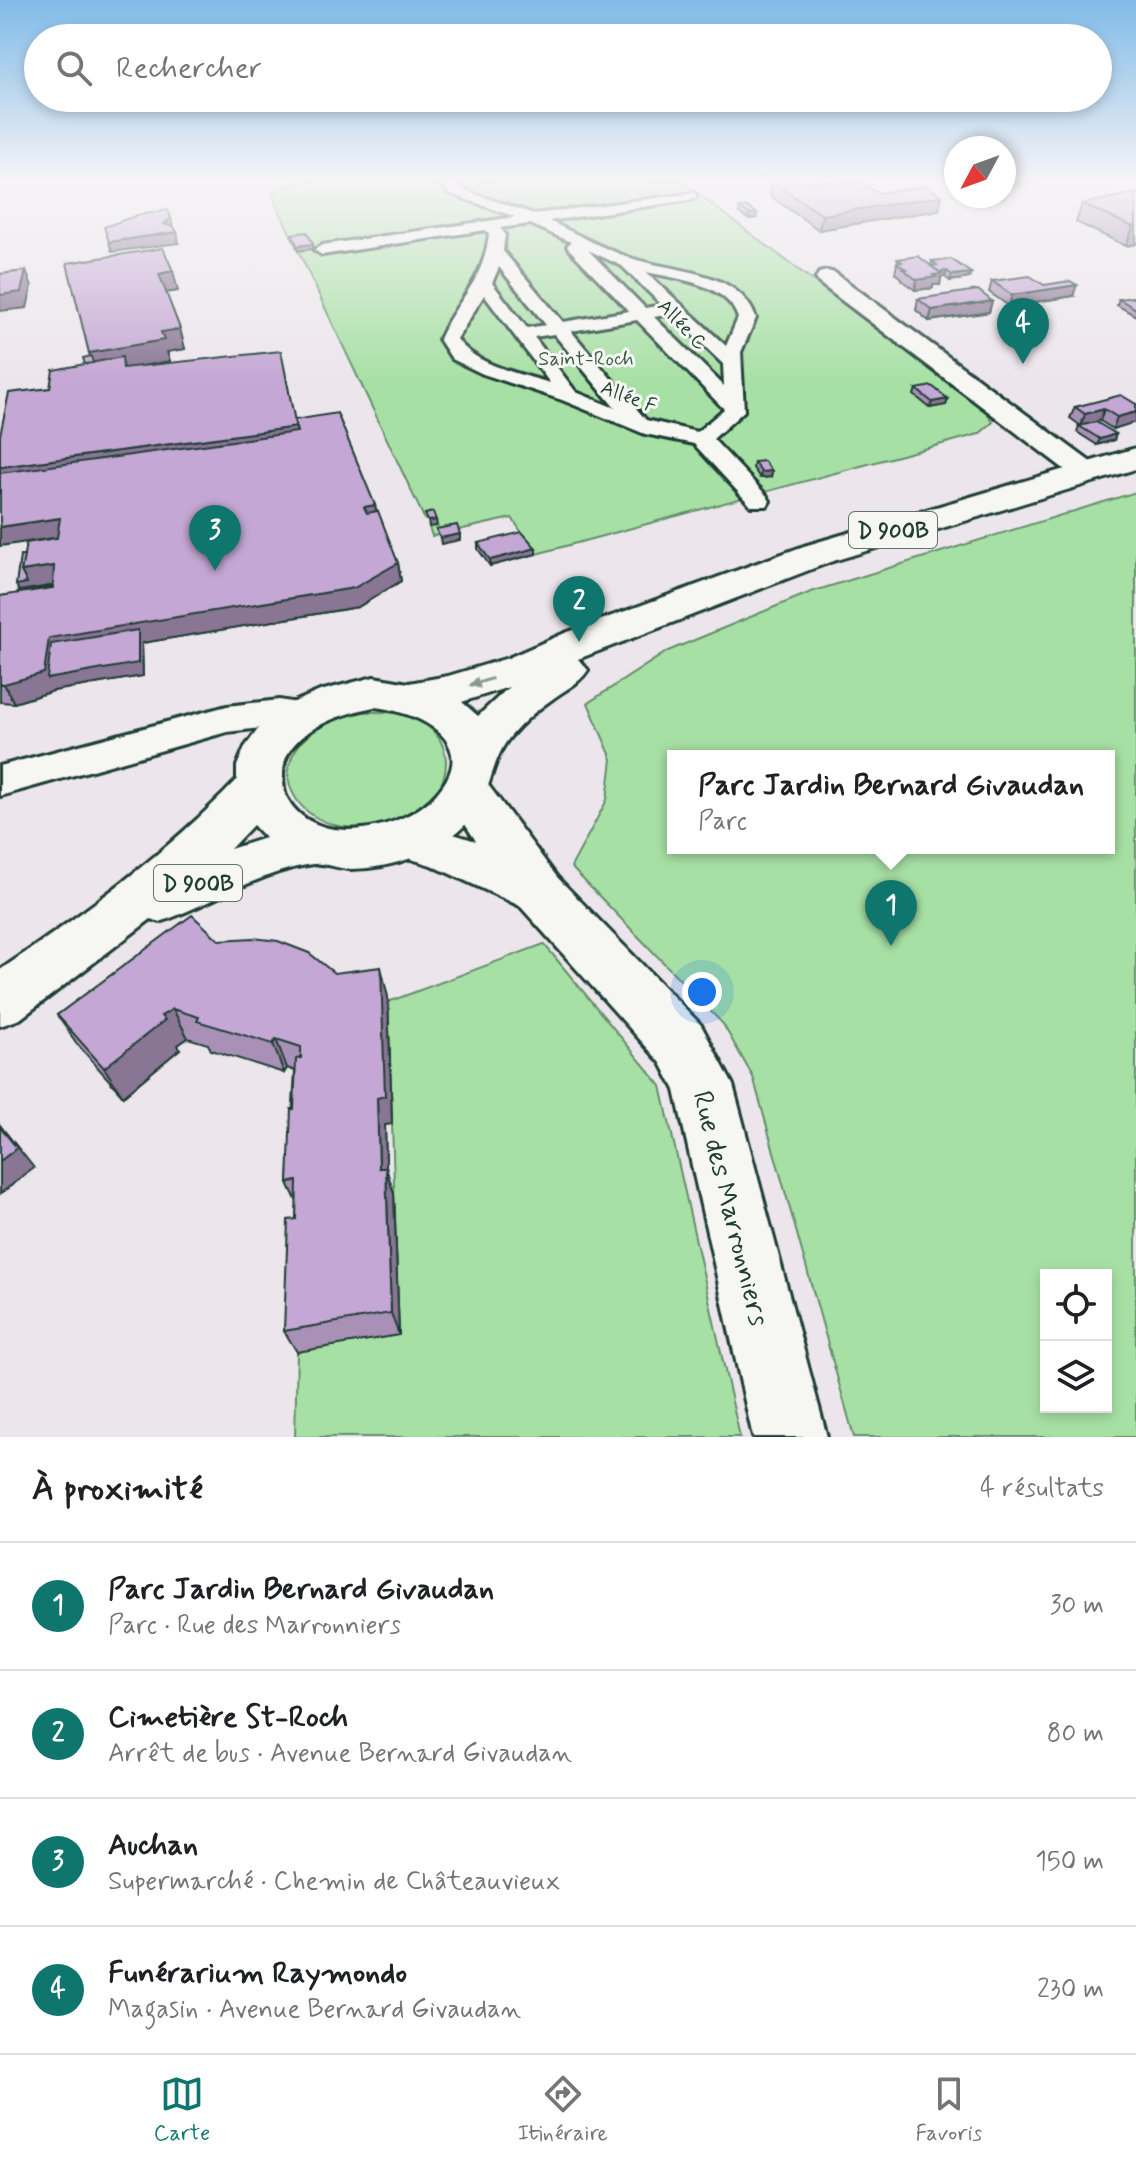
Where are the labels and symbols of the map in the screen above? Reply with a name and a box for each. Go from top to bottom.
north arrow [944,136,1016,208]
street label: Allée C [651,294,713,356]
pin: 4 [997,298,1049,364]
park label: Saint-Roch [538,346,634,373]
street label: Allée F [597,374,660,420]
pin: 3 [189,505,241,571]
road number: D 900B [849,512,937,548]
pin: 2 [553,576,605,642]
one-way arrow [468,676,492,688]
road number: D 900B [154,865,242,901]
pin: 1 [865,880,917,946]
your location [682,972,722,1012]
street label: Rue des Marronniers [682,1087,777,1330]

